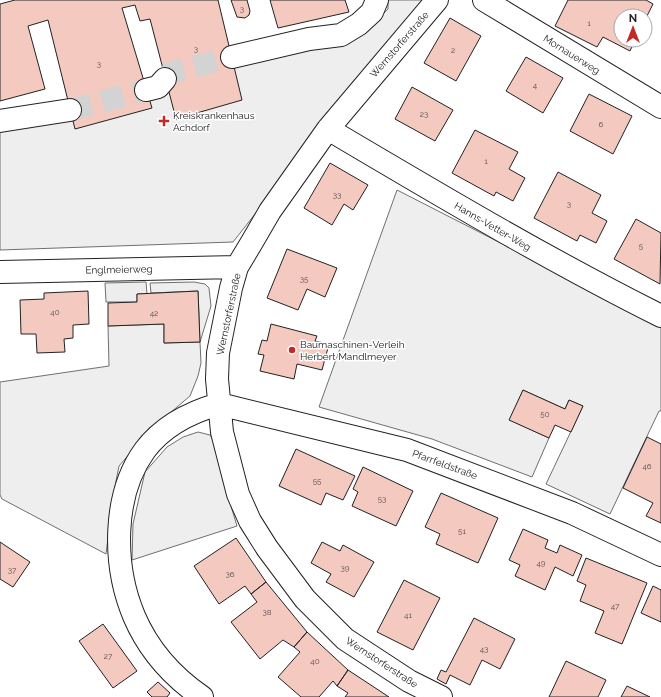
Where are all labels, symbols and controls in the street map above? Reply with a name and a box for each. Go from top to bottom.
house number: 3 [240,4,244,14]
north arrow [613,8,653,48]
street label: Wernstorferstraße [368,9,431,79]
text: N [629,12,637,25]
house number: 1 [587,18,591,28]
street label: Mornauerweg [541,33,602,76]
house number: 3 [194,44,198,54]
house number: 2 [451,45,455,55]
house number: 3 [97,59,101,69]
house number: 4 [533,80,538,90]
house number: 23 [420,109,428,119]
place label: Kreiskrankenhaus Achdorf [173,110,255,133]
marker: Kreiskrankenhaus Achdorf [158,115,170,127]
house number: 6 [599,119,604,129]
house number: 1 [484,156,488,166]
house number: 33 [333,190,341,200]
house number: 3 [567,199,571,209]
street label: Hanns-Vetter-Weg [453,200,533,253]
house number: 5 [639,241,644,251]
street label: Englmeierweg [85,263,153,276]
street label: Wernstorferstraße [214,272,243,356]
house number: 35 [300,274,309,284]
house number: 40 [50,307,60,317]
house number: 42 [150,308,158,318]
place label: Baumaschinen-Verleih Herbert Mandlmeyer [300,339,405,362]
marker: Baumaschinen-Verleih Herbert Mandlmeyer [287,345,297,355]
house number: 50 [540,409,550,419]
street label: Pfarrfeldstraße [411,448,479,481]
house number: 46 [642,461,652,471]
house number: 55 [313,476,322,486]
house number: 53 [378,494,386,504]
house number: 51 [458,526,466,536]
house number: 49 [536,558,546,568]
house number: 39 [341,563,350,573]
house number: 37 [8,565,17,575]
house number: 36 [225,569,235,579]
house number: 47 [611,601,620,611]
house number: 38 [262,607,272,617]
house number: 41 [404,610,412,620]
street label: Wernstorferstraße [344,635,420,690]
house number: 43 [480,644,488,654]
house number: 27 [104,651,113,661]
house number: 40 [310,656,320,666]

